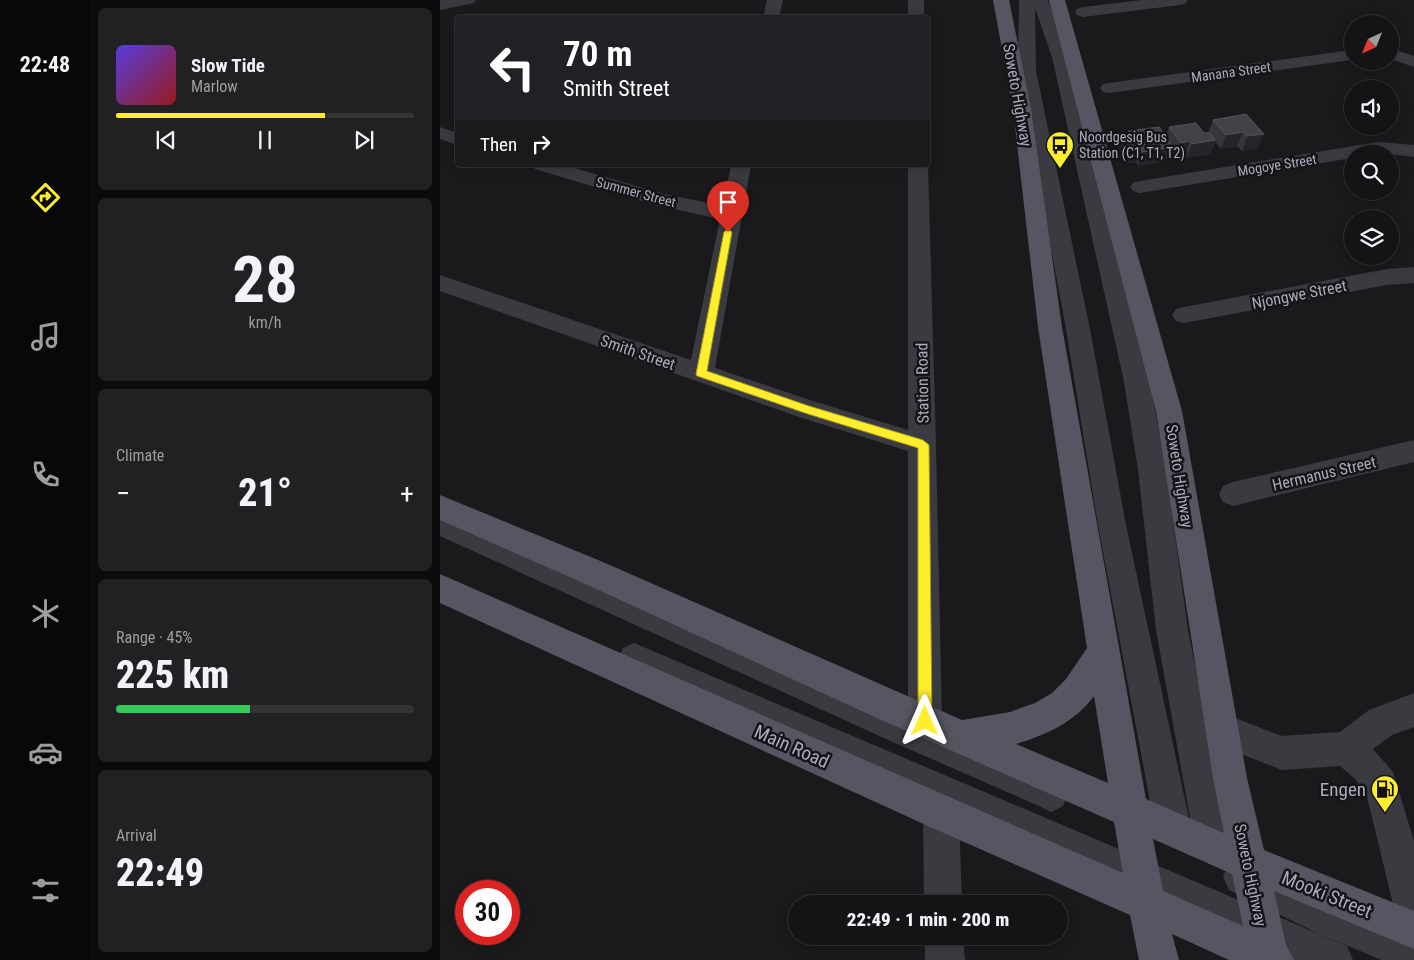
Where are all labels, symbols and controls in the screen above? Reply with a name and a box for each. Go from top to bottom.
north arrow [1344,15,1399,70]
map controls [1344,15,1399,265]
text: 70 m [563,34,632,75]
icon: left [480,35,545,100]
street label: Soweto Highway [999,42,1036,148]
text: 22:48 [20,52,70,77]
text: Slow Tide [191,54,265,77]
street label: Manana Street [1190,58,1272,86]
text: Smith Street [563,76,670,101]
text: Marlow [191,77,238,96]
button: sound [1344,80,1399,135]
icon: previous [152,126,180,154]
icon: pause [251,126,279,154]
icon: next [350,126,378,154]
place label: Noordgesig Bus Station (C1, T1, T2) [1079,129,1185,162]
icon: right [527,130,555,158]
bus stop icon: Noordgesig Bus Station (C1, T1, T2) [1045,130,1075,169]
text: Then [480,133,517,156]
button: search [1344,145,1399,200]
street label: Mogoye Street [1236,151,1318,179]
street label: Summer Street [594,174,678,210]
icon: directions [28,180,63,215]
pin [707,181,749,232]
icon: arrive [714,188,742,216]
button: layers [1344,210,1399,265]
text: 28 [232,242,298,318]
street label: Njongwe Street [1250,276,1348,313]
text: km/h [249,313,281,332]
icon: music [28,319,63,354]
street label: Smith Street [598,331,678,374]
street label: Station Road [912,342,933,423]
street label: Soweto Highway [1162,423,1197,529]
text: Climate [116,446,164,465]
street label: Hermanus Street [1270,452,1378,495]
icon: phone [28,457,63,492]
text: 21° [238,471,292,515]
text: − [116,477,130,510]
text: + [400,477,414,510]
icon: climate [28,596,63,631]
text: Range · 45% [116,628,192,647]
text: 225 km [116,653,229,697]
position arrow [898,694,950,746]
street label: Main Road [751,720,833,773]
icon: car [28,735,63,770]
fuel station icon: Engen [1370,774,1400,813]
place label: Engen [1320,778,1366,801]
street label: Soweto Highway [1230,822,1271,928]
text: Arrival [116,826,157,845]
text: 22:49 [116,851,204,895]
street label: Mooki Street [1278,866,1375,923]
icon: filters [28,873,63,908]
speed limit sign: 30 [455,880,520,945]
text: 22:49 · 1 min · 200 m [847,908,1009,931]

